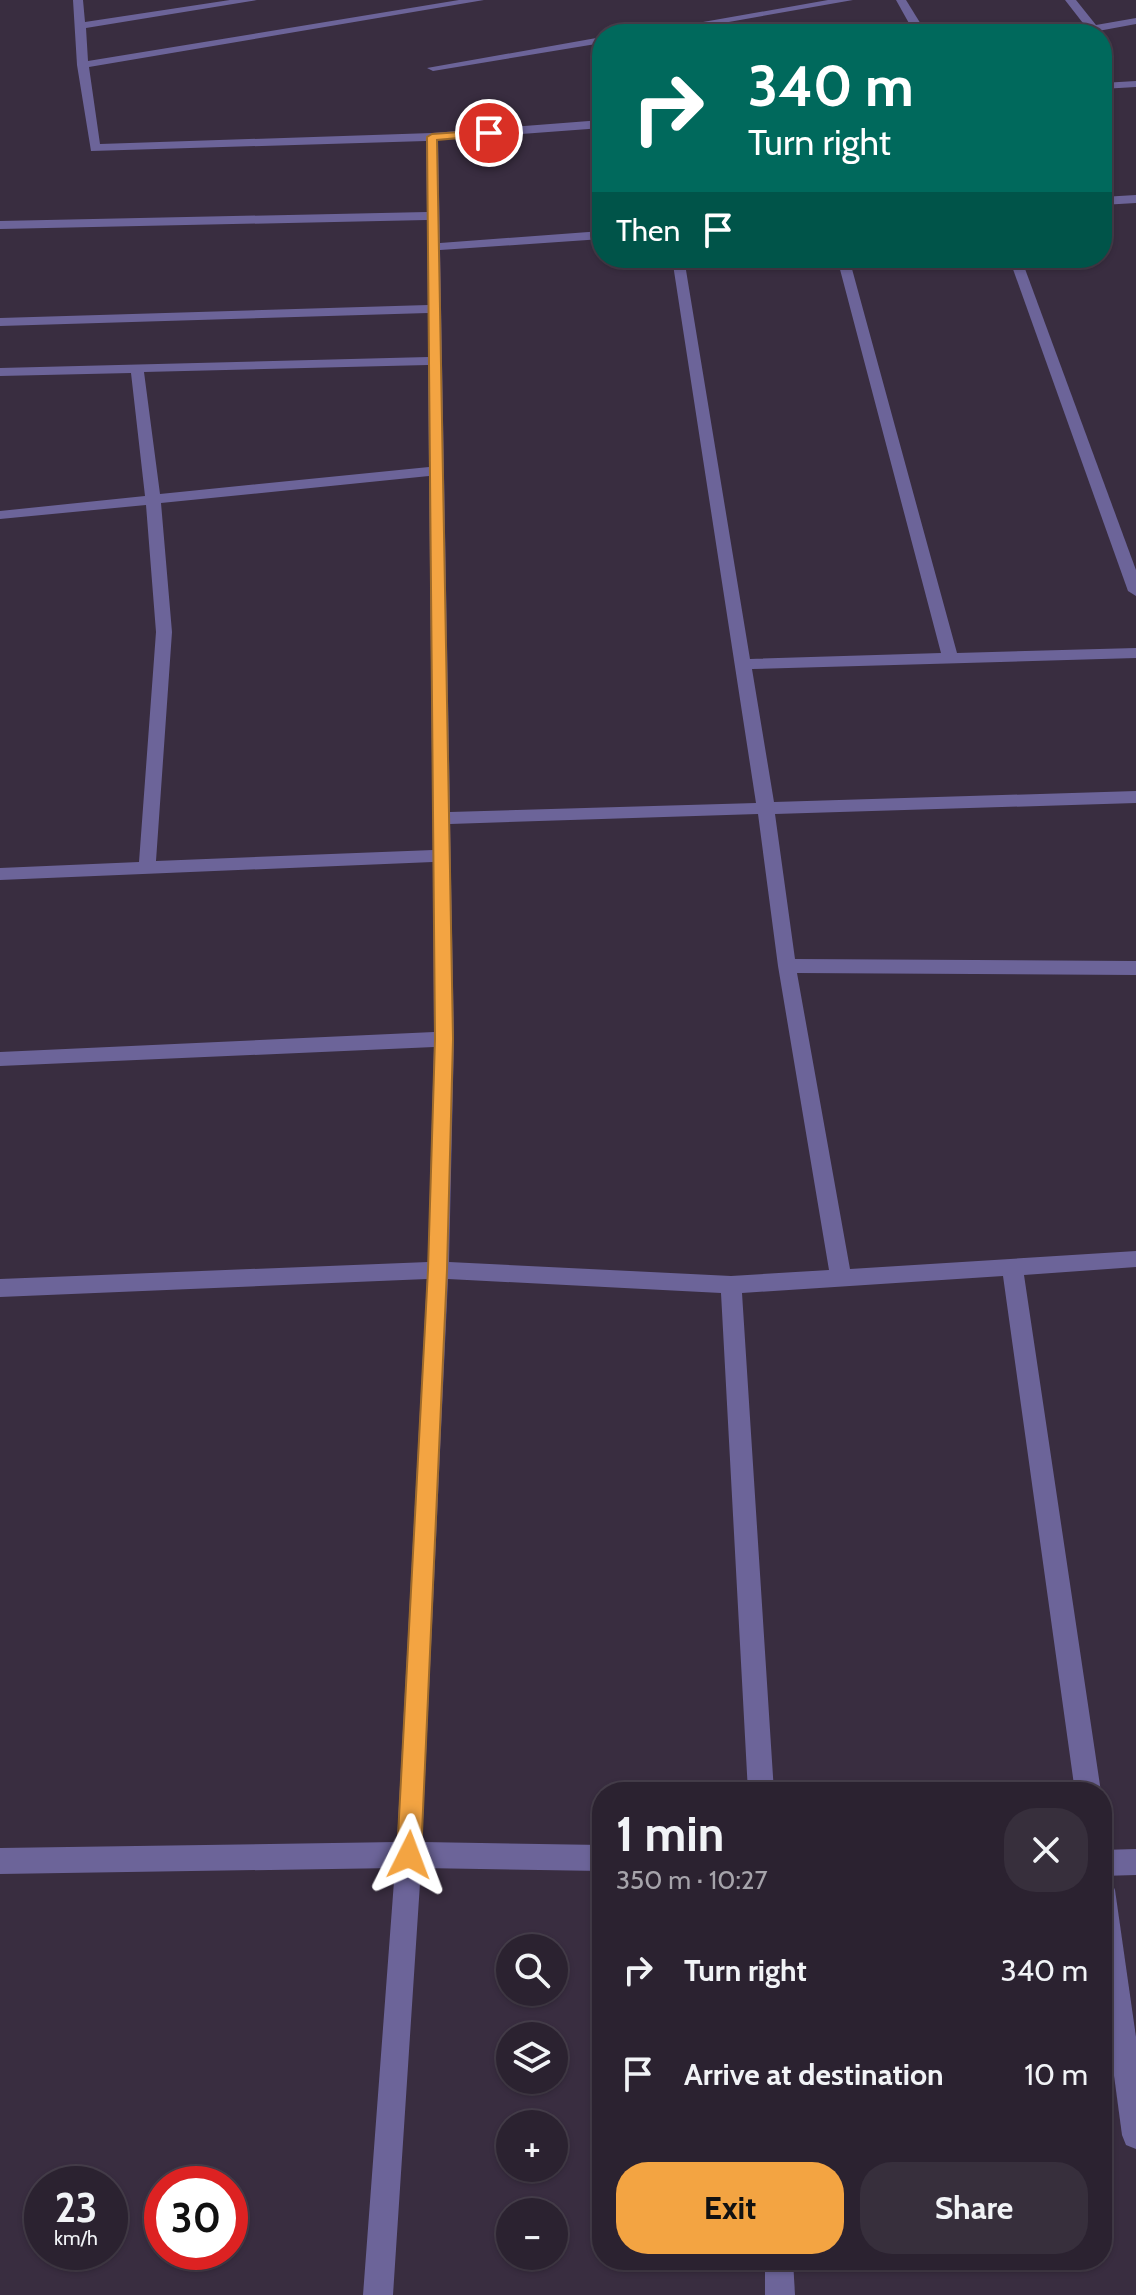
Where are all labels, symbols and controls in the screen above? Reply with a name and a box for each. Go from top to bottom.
text: 340 m [748,52,914,120]
icon: right [616,56,720,160]
pin [455,99,523,167]
icon: arrive [467,111,511,155]
text: Turn right [748,120,891,164]
icon: arrive [696,208,740,252]
text: Then [616,212,680,249]
text: 1 min [616,1805,724,1863]
button: close [1004,1808,1088,1892]
position arrow [367,1813,451,1897]
text: 350 m · 10:27 [616,1864,768,1896]
map controls [496,1934,568,2270]
button: search [496,1934,568,2006]
icon: right [616,1948,660,1992]
text: Turn right [684,1952,807,1989]
text: 340 m [1000,1952,1088,1989]
button: layers [496,2022,568,2094]
icon: arrive [616,2052,660,2096]
text: Arrive at destination [684,2056,944,2093]
text: 10 m [1024,2056,1088,2093]
button: + [496,2110,568,2182]
button: Exit [616,2162,844,2254]
button: Share [860,2162,1088,2254]
speed limit sign: 30 [144,2166,248,2270]
text: 23 [55,2183,97,2232]
button: − [496,2198,568,2270]
text: km/h [54,2226,98,2250]

